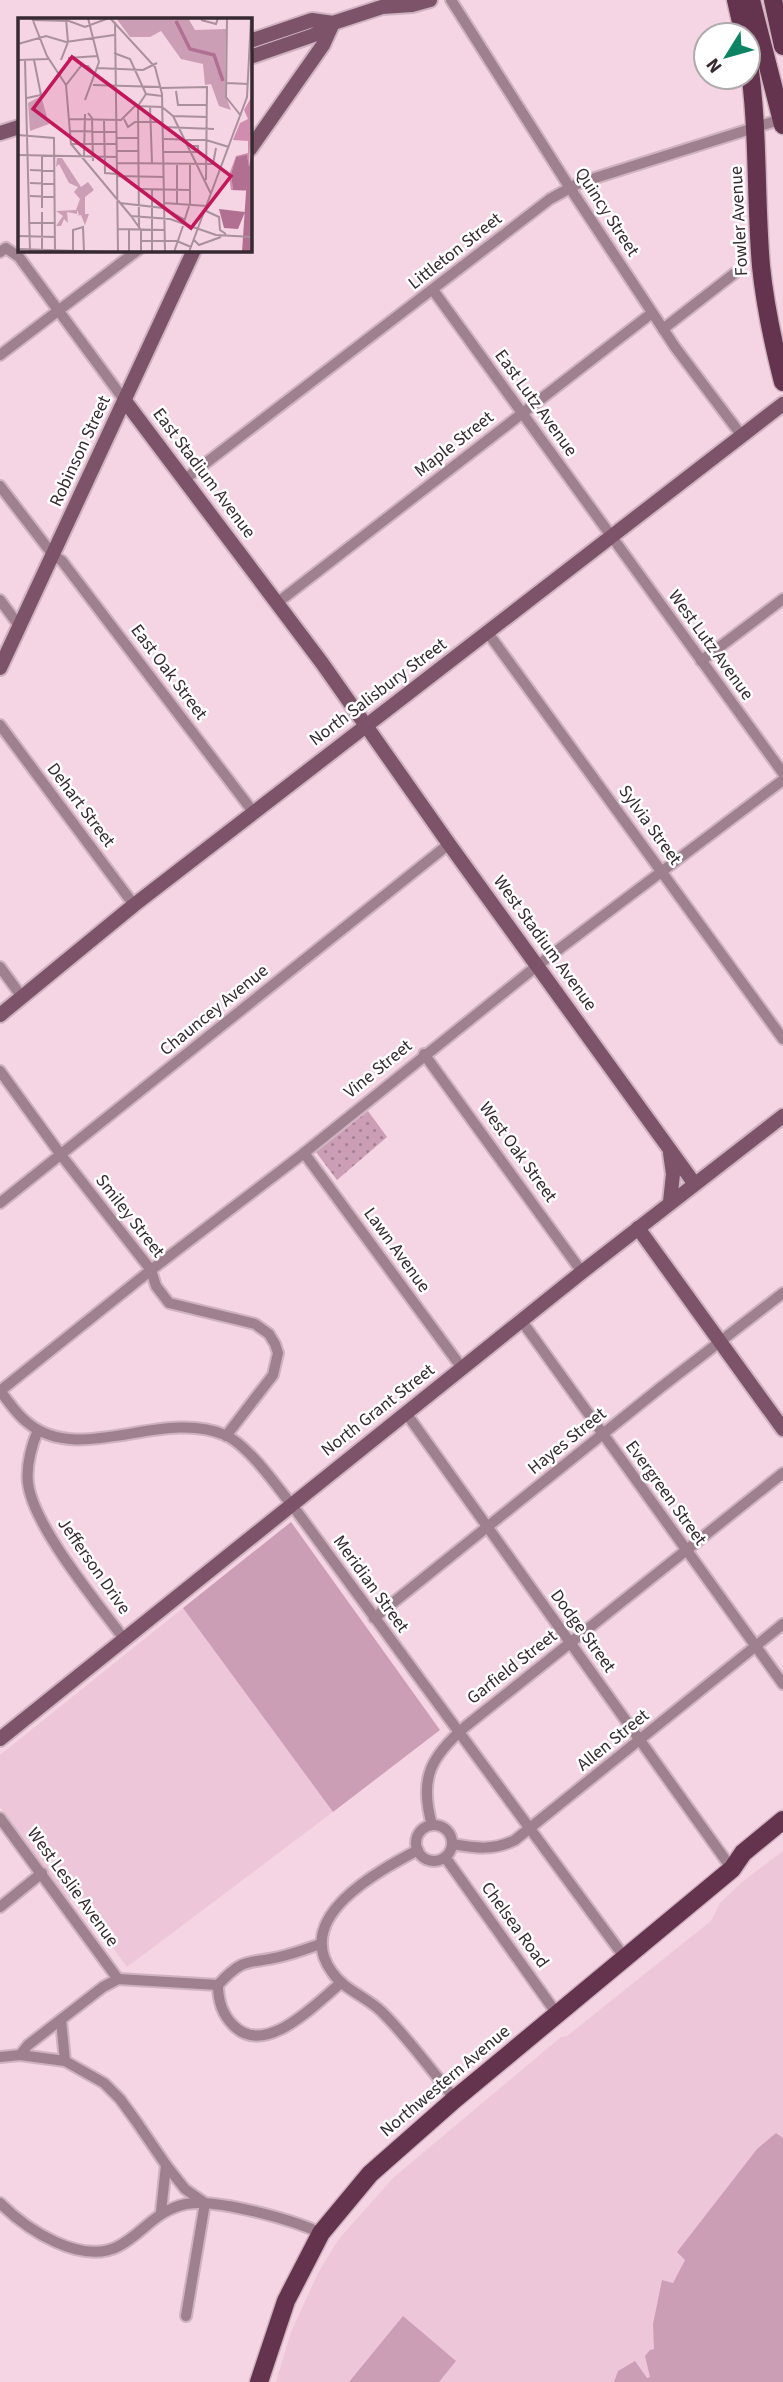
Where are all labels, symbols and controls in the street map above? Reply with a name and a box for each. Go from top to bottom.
inset map [18,18,252,252]
north arrow [692,21,762,91]
text: N [700,52,729,79]
street label: Quincy Street [569,163,645,261]
street label: Fowler Avenue [724,165,754,277]
street label: Littleton Street [403,207,507,295]
street label: East Lutz Avenue [489,344,583,462]
street label: Robinson Street [43,391,117,511]
street label: East Stadium Avenue [147,403,261,544]
street label: Maple Street [409,405,499,483]
street label: West Lutz Avenue [662,585,760,705]
street label: East Oak Street [125,619,213,725]
street label: North Salisbury Street [304,632,452,752]
street label: Dehart Street [41,758,121,852]
street label: Sylvia Street [612,780,688,870]
street label: West Stadium Avenue [487,870,603,1016]
street label: Chauncey Avenue [154,958,274,1062]
street label: Vine Street [339,1034,417,1104]
street label: West Oak Street [473,1097,563,1207]
street label: Smiley Street [89,1169,171,1263]
street label: Lawn Avenue [358,1202,436,1298]
street label: North Grant Street [316,1358,440,1462]
street label: Hayes Street [522,1402,612,1480]
street label: Evergreen Street [619,1435,713,1551]
street label: Jefferson Drive [51,1513,137,1619]
street label: Meridian Street [327,1530,415,1638]
street label: Dodge Street [544,1584,622,1678]
street label: Garfield Street [462,1624,562,1710]
street label: Allen Street [572,1703,654,1777]
street label: West Leslie Avenue [21,1822,125,1952]
street label: Chelsea Road [475,1877,555,1973]
street label: Northwestern Avenue [375,2019,515,2143]

